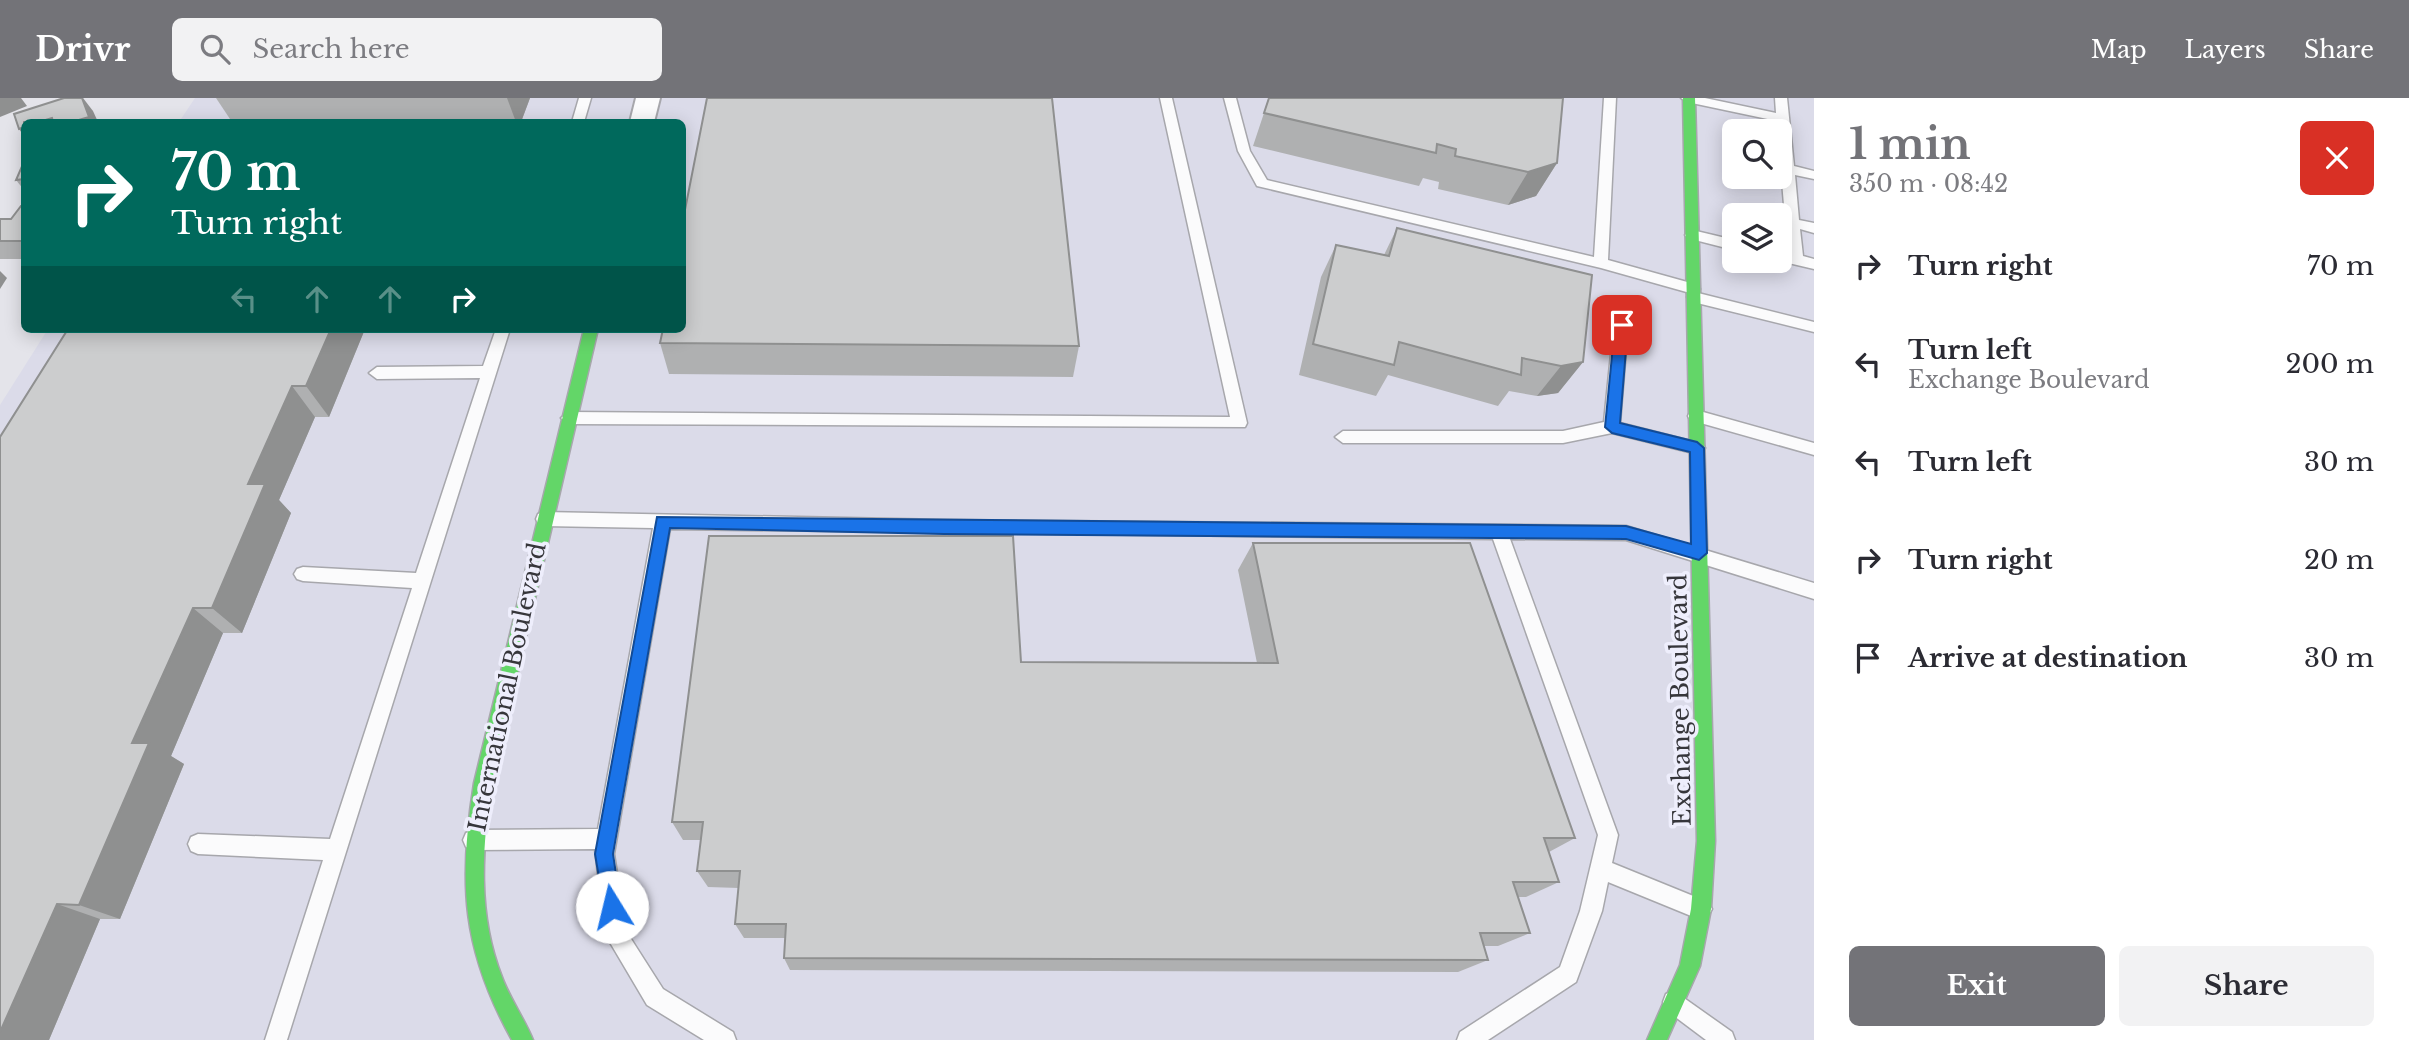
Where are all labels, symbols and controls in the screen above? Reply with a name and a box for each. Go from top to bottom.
search box [172,18,662,81]
text: Drivr [35,29,130,70]
icon: search [196,30,234,68]
text: Search here [252,33,410,65]
text: Map [2091,35,2147,64]
text: Layers [2185,35,2266,64]
text: Share [2304,35,2374,64]
text: 1 min [1849,118,1971,170]
map controls [1722,119,1792,273]
button: search [1722,119,1792,189]
button: close [2300,121,2374,195]
text: 70 m [171,142,301,203]
icon: right [56,147,147,238]
text: 350 m · 08:42 [1849,170,2008,198]
text: Turn right [171,203,342,243]
button: layers [1722,203,1792,273]
icon: right [1849,247,1887,285]
text: Turn right [1908,250,2053,282]
text: 70 m [2307,250,2374,282]
icon: left [225,280,263,318]
icon: ahead [298,280,336,318]
icon: ahead [371,280,409,318]
icon: right [444,280,482,318]
pin [1592,295,1652,355]
icon: arrive [1603,306,1641,344]
text: Turn left [1908,334,2032,366]
icon: left [1849,345,1887,383]
text: 200 m [2285,348,2374,380]
text: Exchange Boulevard [1908,366,2150,394]
icon: left [1849,443,1887,481]
text: Turn left [1908,446,2032,478]
text: 30 m [2304,446,2374,478]
street label: International Boulevard [462,540,552,834]
icon: right [1849,541,1887,579]
text: Turn right [1908,544,2053,576]
text: 20 m [2304,544,2374,576]
street label: Exchange Boulevard [1663,574,1697,826]
icon: arrive [1849,639,1887,677]
text: Arrive at destination [1908,642,2188,674]
text: 30 m [2304,642,2374,674]
position arrow [575,870,649,944]
button: Exit [1849,946,2105,1026]
button: Share [2119,946,2374,1026]

